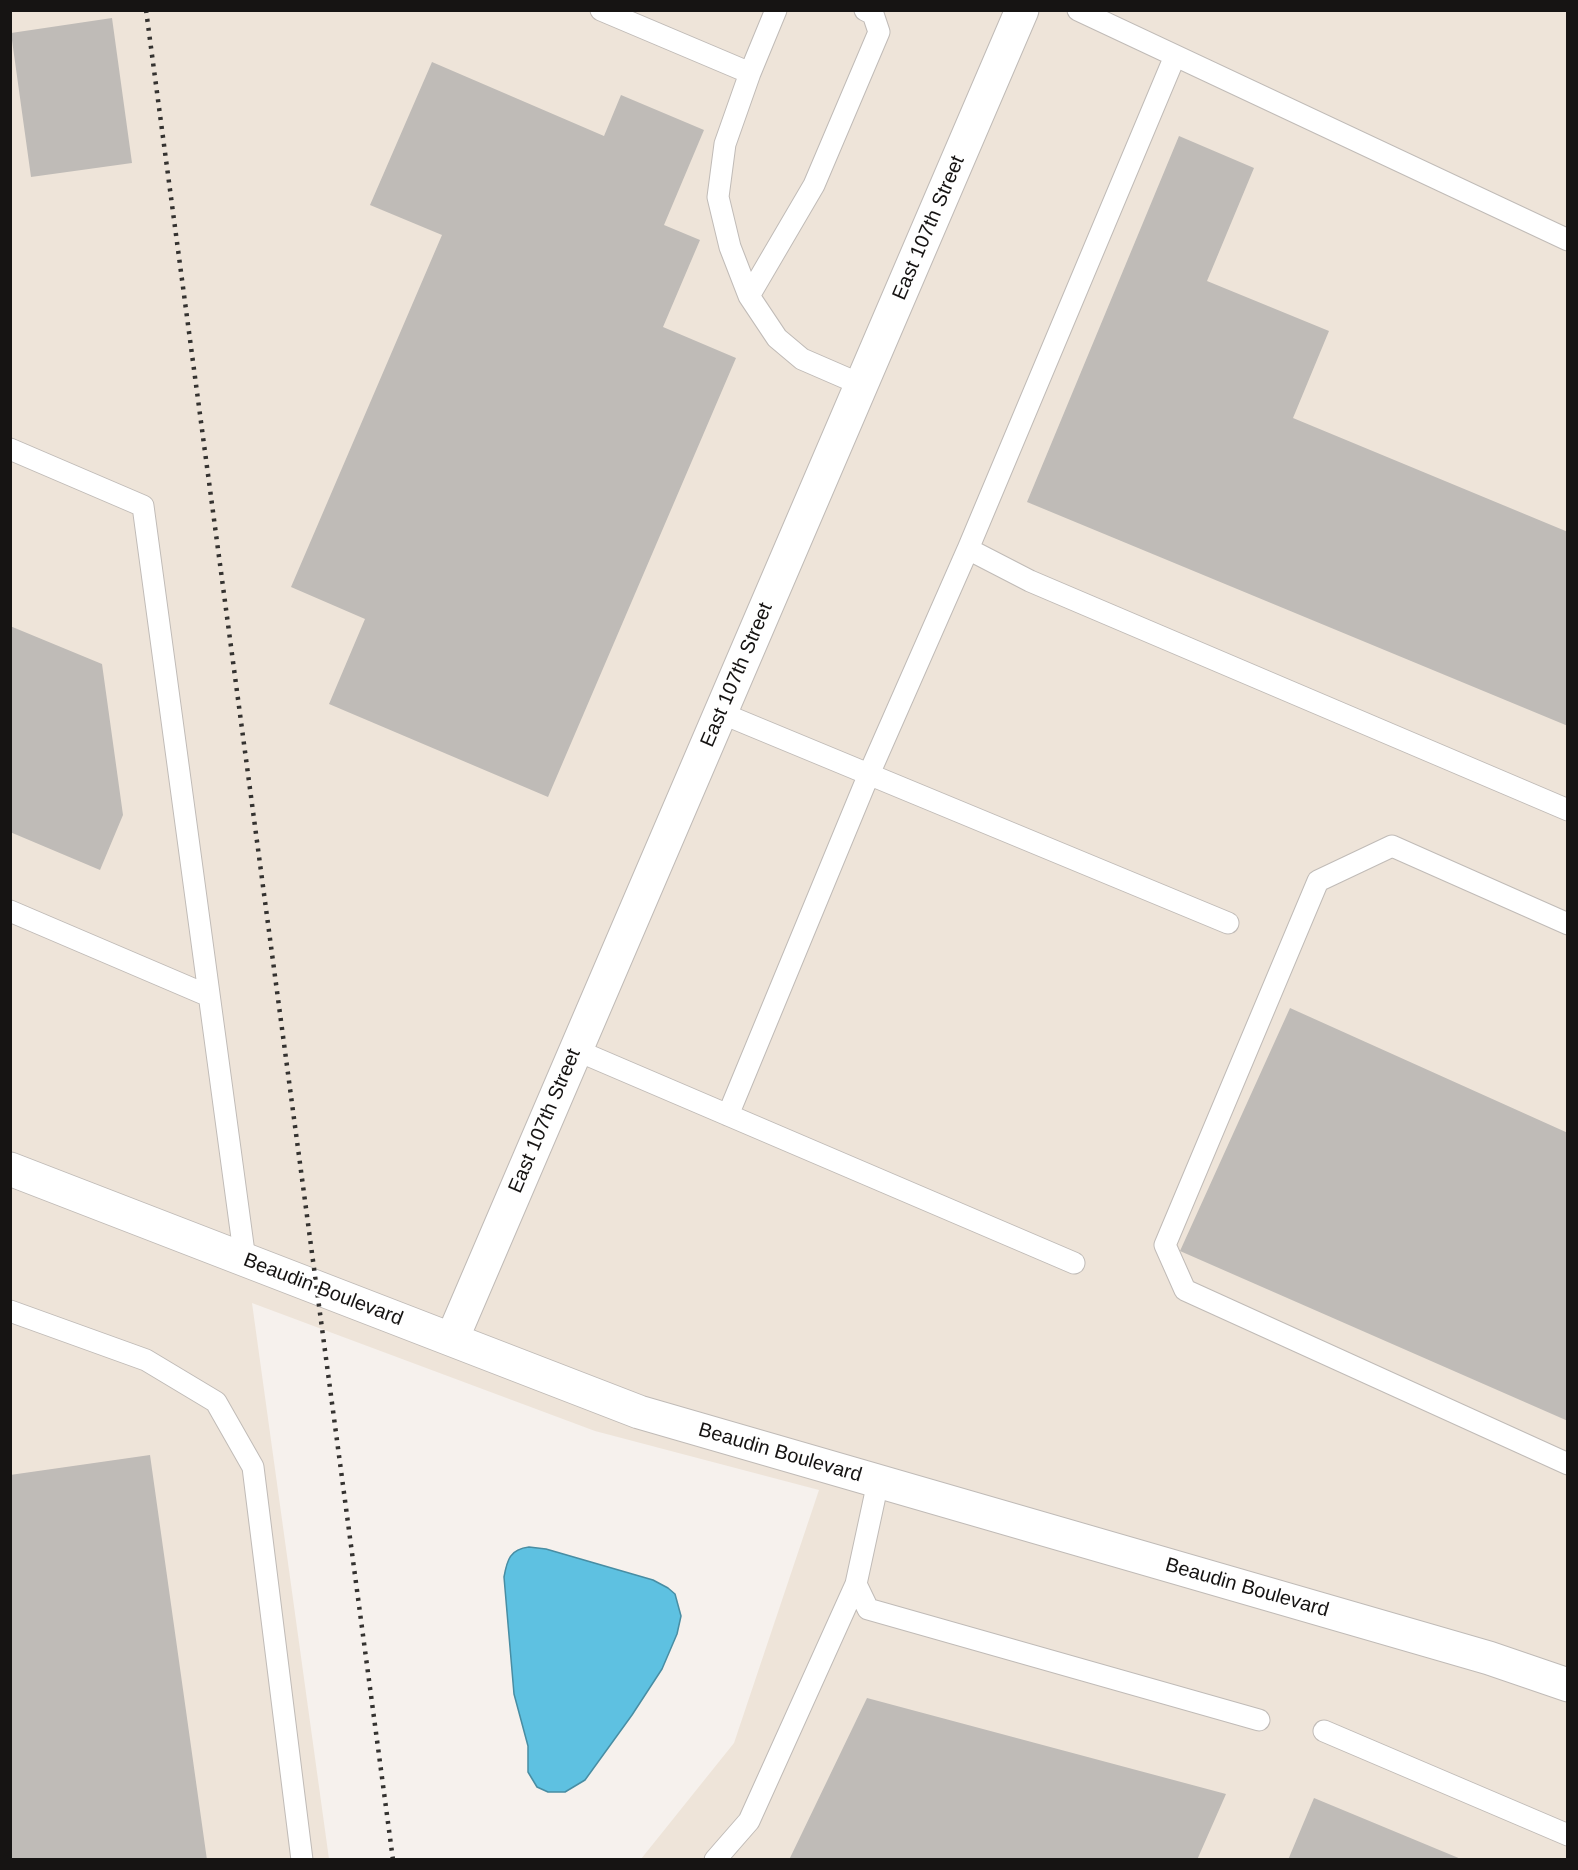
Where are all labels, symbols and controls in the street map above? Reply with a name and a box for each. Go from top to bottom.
street label: East 107th Street [888,152,970,304]
street label: East 107th Street [696,599,778,751]
street label: East 107th Street [504,1045,586,1197]
street label: Beaudin Boulevard [240,1249,406,1331]
street label: Beaudin Boulevard [695,1418,865,1488]
street label: Beaudin Boulevard [1162,1553,1332,1623]

